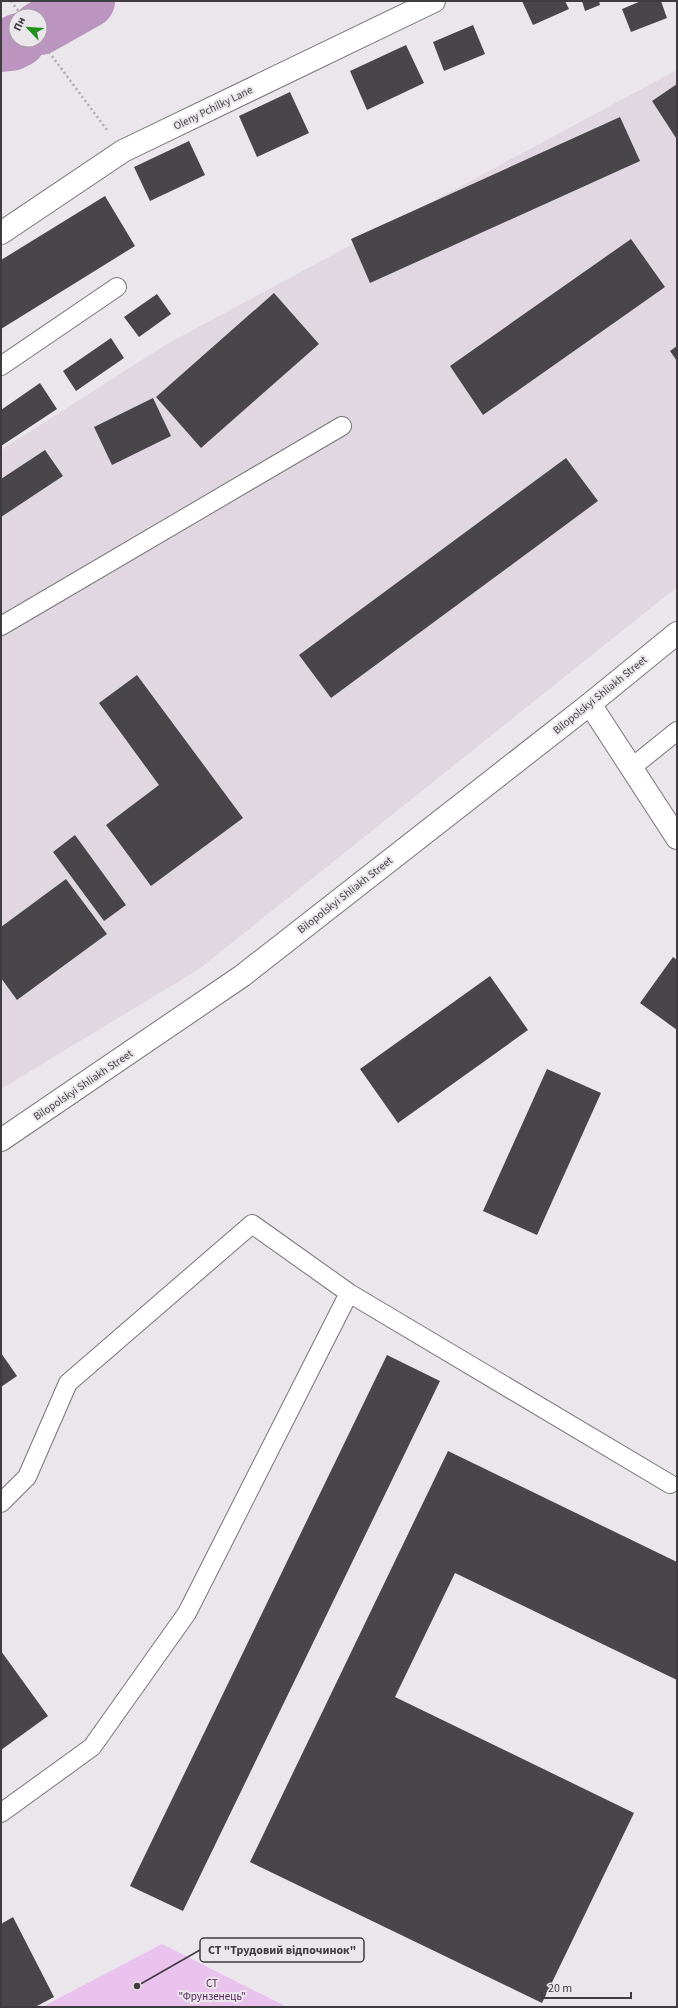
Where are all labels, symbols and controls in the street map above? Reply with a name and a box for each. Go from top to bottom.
north arrow [8,8,48,48]
text: Пн [10,15,29,33]
street label: Oleny Pchilky Lane [171,82,256,134]
street label: Bilopolskyi Shliakh Street [550,652,650,738]
street label: Bilopolskyi Shliakh Street [294,853,396,937]
street label: Bilopolskyi Shliakh Street [30,1046,136,1124]
callout: СТ "Трудовий відпочинок" [200,1938,364,1962]
text: СТ "Трудовий відпочинок" [208,1942,356,1959]
scale bar [542,1974,631,2000]
park label: СТ "Фрунзенець" [178,1976,246,2004]
text: 20 m [548,1980,572,1997]

